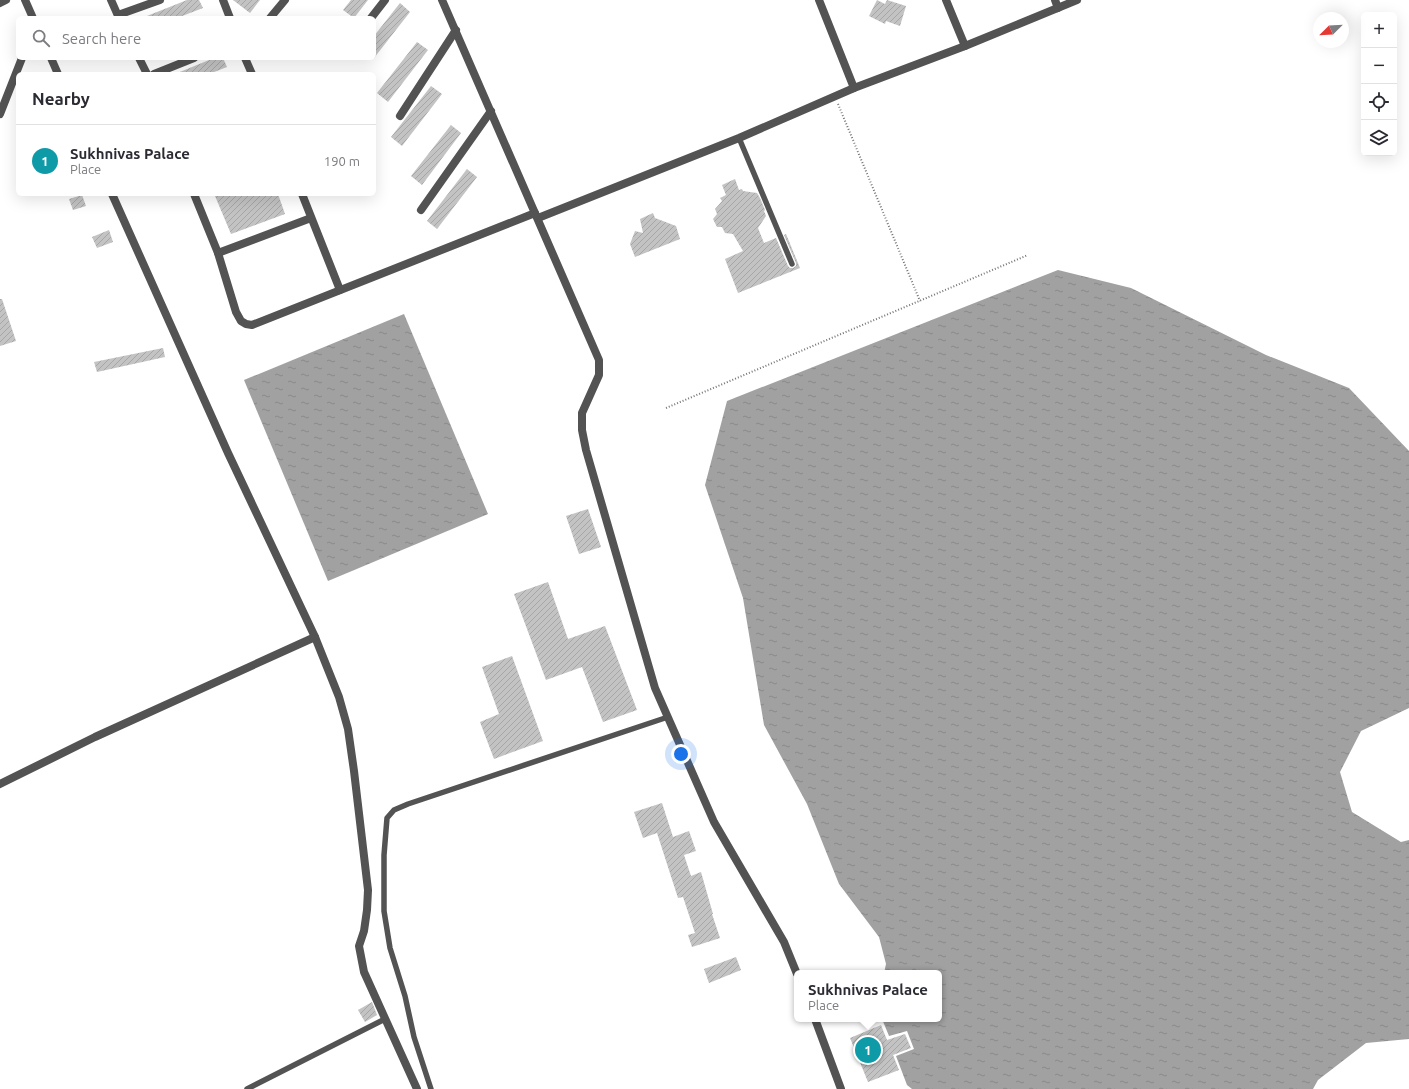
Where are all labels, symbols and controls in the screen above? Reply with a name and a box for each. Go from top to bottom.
north arrow [1313,12,1349,48]
map controls [1361,12,1397,156]
button: + [1361,12,1397,48]
search box [16,16,376,60]
icon: search [30,27,52,49]
text: Search here [62,30,141,47]
button: − [1361,48,1397,84]
button: locate [1361,84,1397,120]
text: Nearby [32,89,90,108]
button: layers [1361,120,1397,156]
text: Sukhnivas Palace [70,145,190,162]
text: 1 [41,154,49,168]
text: 190 m [324,154,360,168]
text: Place [70,162,101,176]
your location [671,744,691,764]
popup [794,970,942,1022]
text: Sukhnivas Palace [808,981,928,998]
text: Place [808,998,839,1012]
pin: 1 [855,1035,881,1065]

